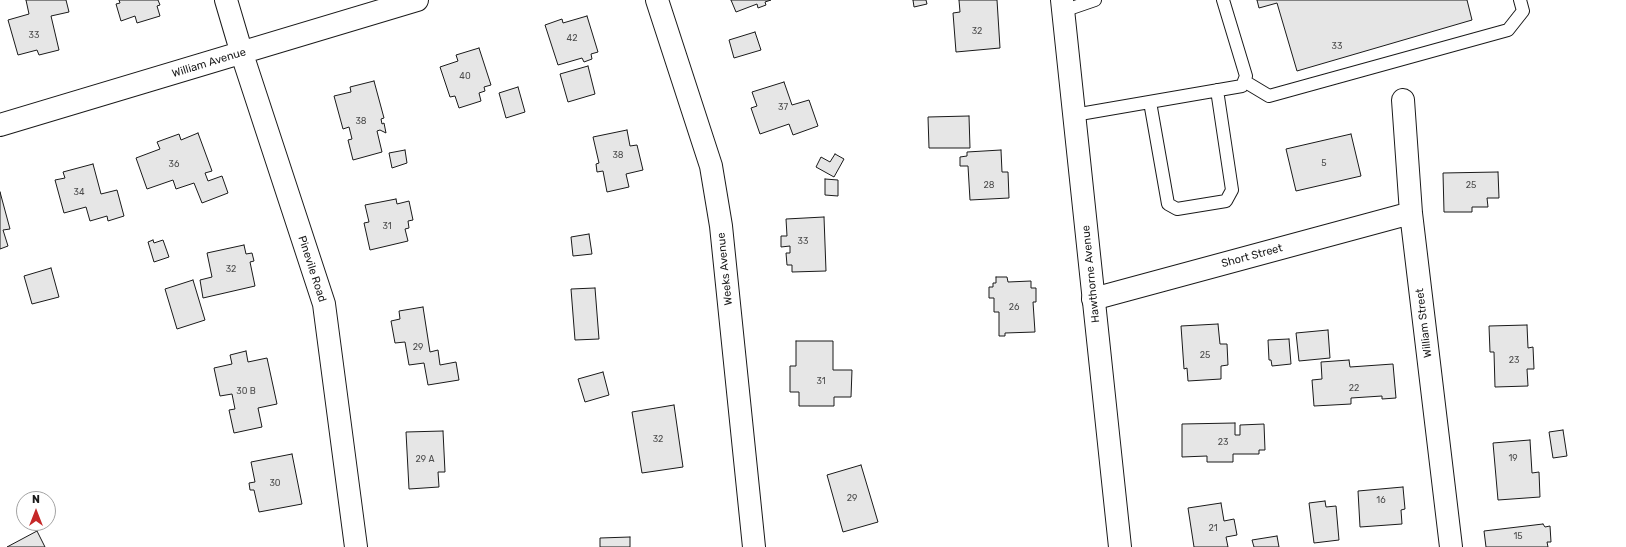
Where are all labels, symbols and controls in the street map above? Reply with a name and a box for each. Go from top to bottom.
house number: 32 [972,26,982,36]
house number: 33 [29,30,39,40]
house number: 42 [567,33,577,43]
house number: 33 [1332,41,1342,51]
street label: William Avenue [170,45,248,81]
house number: 40 [459,71,471,81]
house number: 37 [778,102,788,112]
house number: 38 [355,116,367,126]
house number: 38 [612,150,624,160]
house number: 5 [1321,158,1327,168]
house number: 36 [169,159,179,169]
house number: 28 [983,180,995,190]
house number: 25 [1466,180,1476,190]
house number: 34 [74,187,84,197]
house number: 31 [382,221,392,231]
street label: Hawthorne Avenue [1079,224,1103,324]
street label: Weeks Avenue [715,232,735,306]
street label: Pinevile Road [295,234,329,304]
house number: 33 [798,236,808,246]
street label: Short Street [1220,241,1284,271]
house number: 32 [226,264,236,274]
street label: William Street [1413,288,1435,358]
house number: 26 [1009,302,1019,312]
house number: 29 [413,342,423,352]
house number: 25 [1200,350,1210,360]
house number: 23 [1509,355,1519,365]
house number: 31 [816,376,826,386]
house number: 22 [1349,383,1359,393]
house number: 30 B [236,386,256,396]
house number: 32 [653,434,663,444]
house number: 23 [1218,437,1228,447]
house number: 19 [1508,453,1518,463]
house number: 29 A [416,454,434,464]
house number: 30 [269,478,281,488]
north arrow [16,491,56,531]
text: N [32,493,40,506]
house number: 29 [847,493,857,503]
house number: 16 [1376,495,1386,505]
house number: 21 [1208,523,1218,533]
house number: 15 [1513,531,1523,541]

